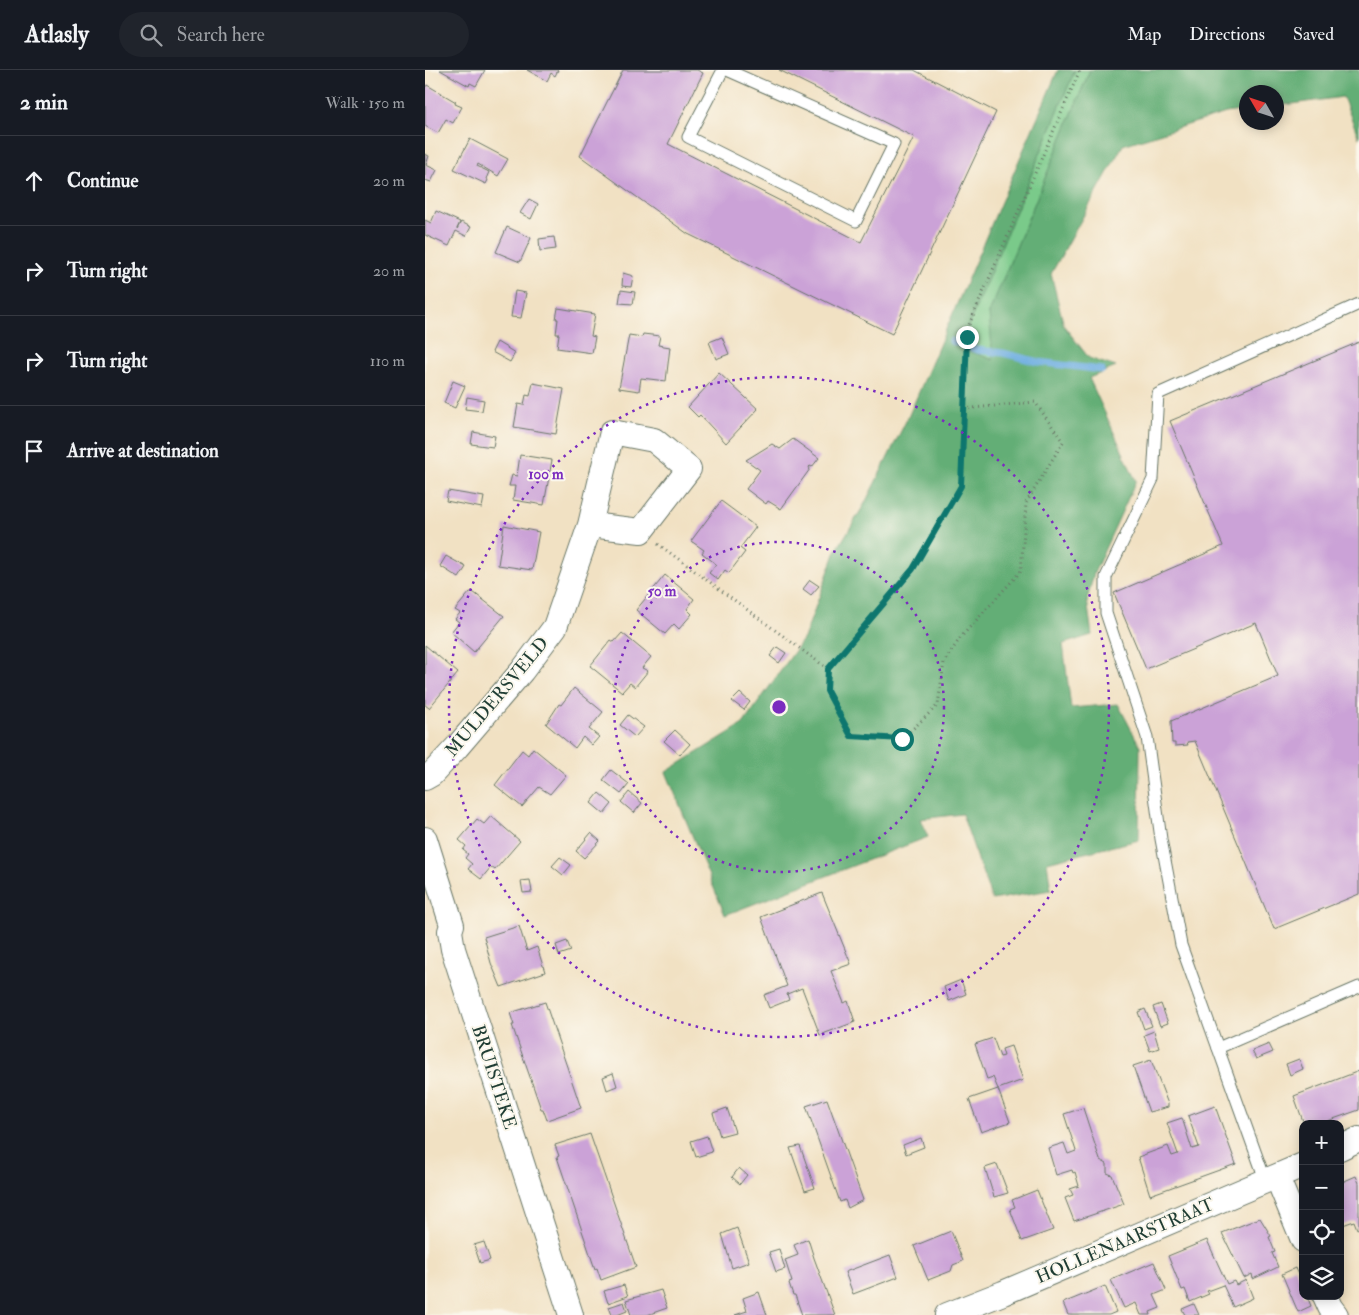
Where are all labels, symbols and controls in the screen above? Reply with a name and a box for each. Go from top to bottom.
search box [119,12,469,57]
text: Atlasly [25,19,89,50]
icon: search [137,21,165,49]
text: Search here [177,23,265,47]
text: Map [1128,23,1161,46]
text: Directions [1189,23,1265,46]
text: Saved [1293,23,1334,46]
north arrow [1239,85,1284,130]
text: 2 min [20,89,68,116]
text: Walk · 150 m [325,93,405,113]
icon: ahead [20,167,48,195]
text: Continue [67,169,138,193]
text: 20 m [373,171,405,191]
icon: right [20,257,48,285]
text: Turn right [67,259,147,283]
text: 20 m [373,261,405,281]
route end [956,326,979,349]
icon: right [20,347,48,375]
text: Turn right [67,349,147,373]
text: 110 m [370,351,405,371]
icon: arrive [20,437,48,465]
text: Arrive at destination [67,439,219,463]
text: 100 m [528,465,564,484]
text: 50 m [648,582,677,601]
street label: MULDERSVELD [440,632,554,762]
centre of rings [770,698,788,716]
route start [891,728,914,751]
street label: BRUISTEKE [466,1022,522,1132]
map controls [1299,1120,1344,1300]
button: + [1299,1120,1344,1165]
button: − [1299,1165,1344,1210]
street label: HOLLENAARSTRAAT [1032,1193,1218,1289]
button: locate [1299,1210,1344,1255]
button: layers [1299,1255,1344,1300]

